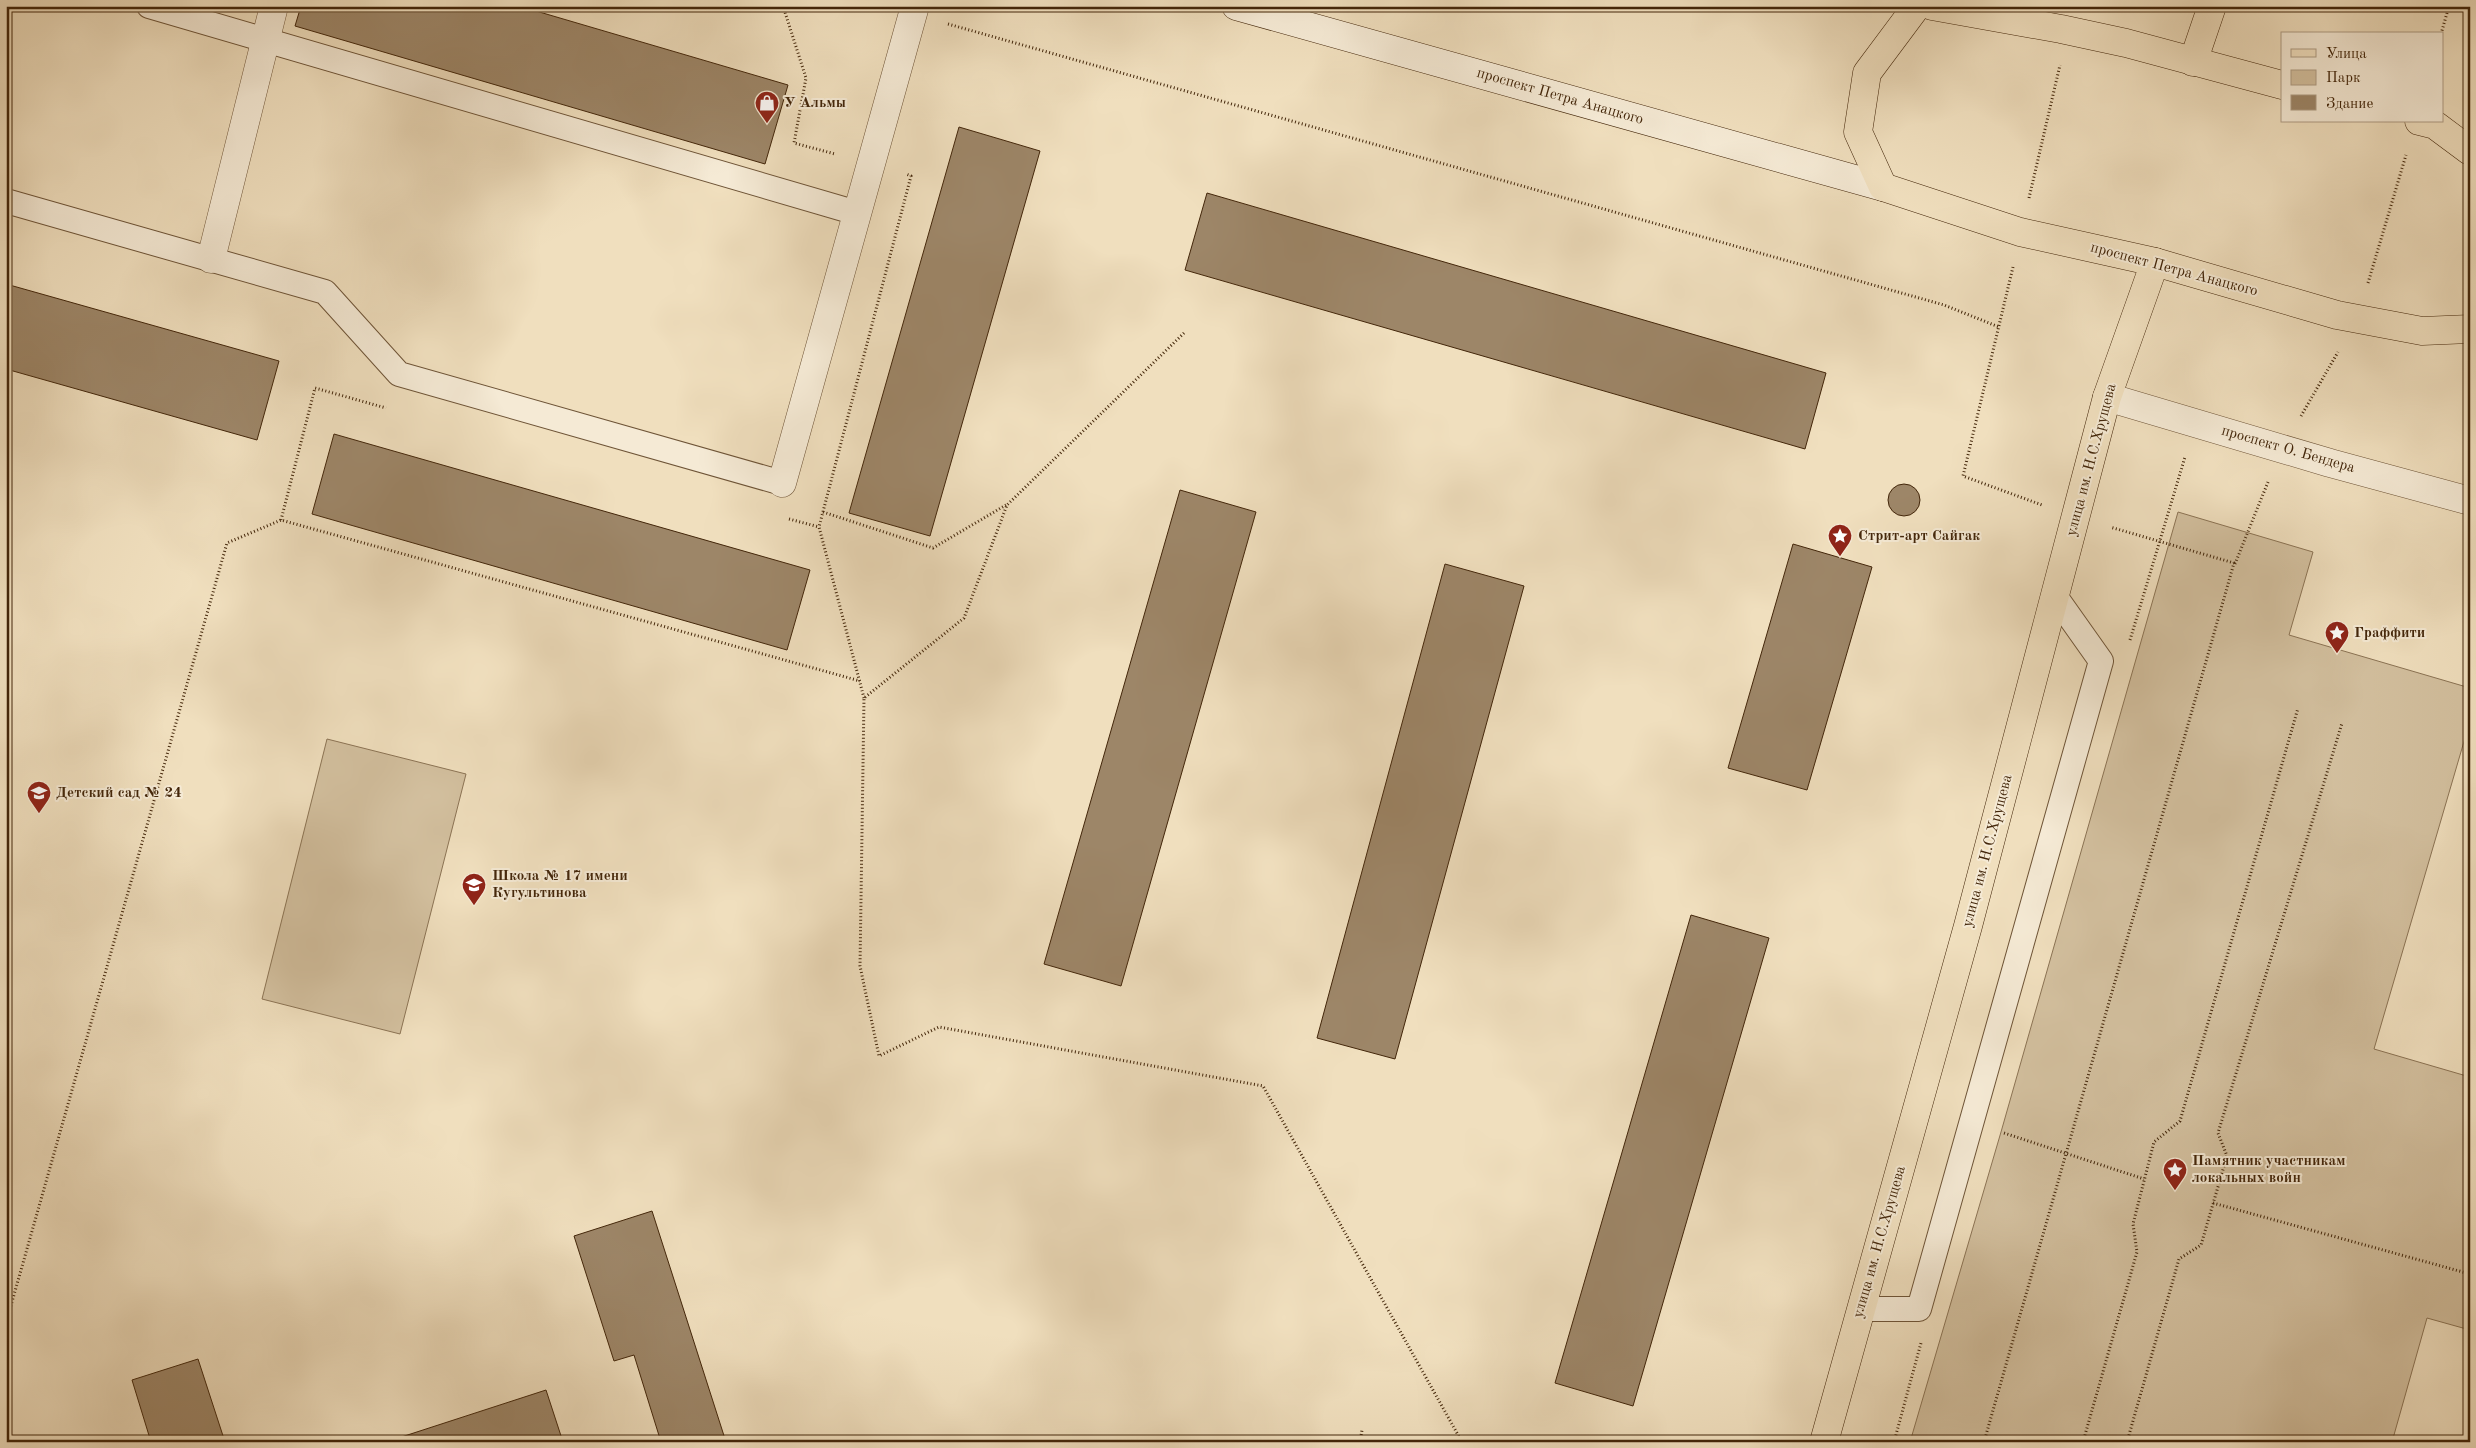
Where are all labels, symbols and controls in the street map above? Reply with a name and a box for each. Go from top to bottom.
legend [2281,32,2444,122]
text: Улица [2326,47,2367,62]
street label: проспект Петра Анацкого [1475,66,1645,128]
text: Парк [2326,71,2361,86]
shop icon: У Альмы [754,90,780,124]
place label: У Альмы [784,96,846,111]
text: Здание [2326,97,2373,112]
street label: проспект Петра Анацкого [2089,240,2259,300]
street label: улица им. Н.С.Хрущева [2064,381,2120,538]
street label: проспект О. Бендера [2220,424,2357,476]
place icon: Стрит-арт Сайгак [1827,523,1853,557]
place label: Стрит-арт Сайгак [1858,529,1980,544]
place icon: Граффити [2324,620,2350,654]
place label: Граффити [2354,626,2425,641]
street label: улица им. Н.С.Хрущева [1960,772,2016,929]
school or university icon: Детский сад № 24 [26,780,52,814]
place label: Детский сад № 24 [56,786,182,801]
place label: Школа № 17 имени Кугультинова [492,869,628,901]
school or university icon: Школа № 17 имени Кугультинова [461,872,487,906]
place label: Памятник участникам локальных войн [2192,1154,2346,1186]
place icon: Памятник участникам локальных войн [2162,1157,2188,1191]
street label: улица им. Н.С.Хрущева [1851,1164,1909,1320]

